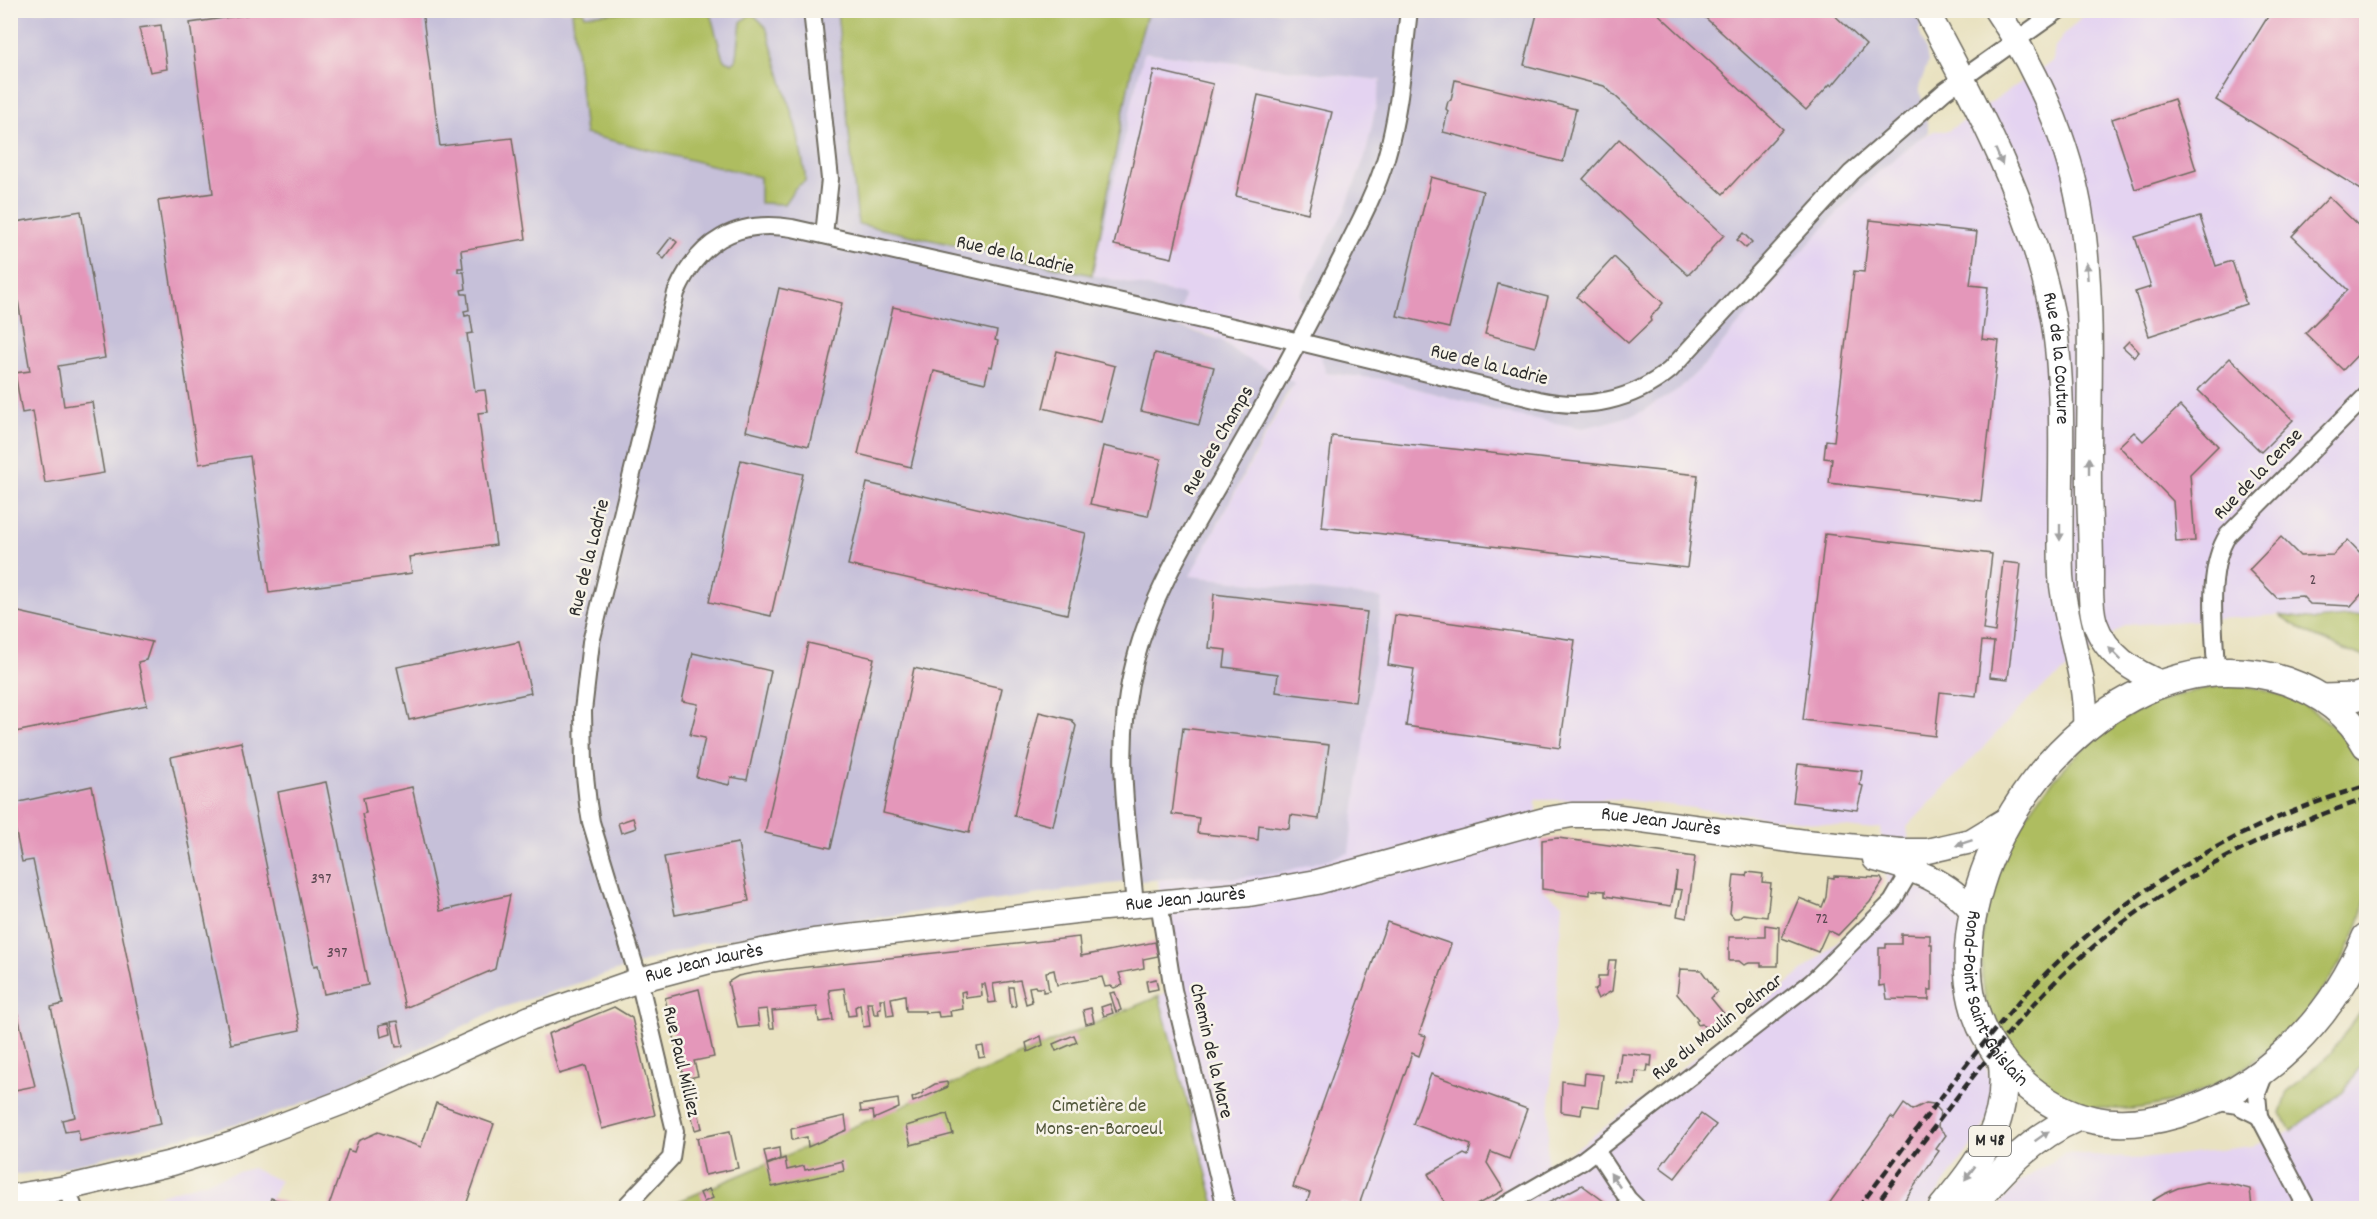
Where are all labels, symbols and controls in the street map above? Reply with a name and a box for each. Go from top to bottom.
one-way arrow [1994,149,2004,167]
street label: Rue de la Ladrie [953,229,1077,283]
one-way arrow [2082,261,2092,280]
street label: Rue de la Couture [2034,290,2075,425]
street label: Rue de la Ladrie [1427,338,1551,394]
street label: Rue des Champs [1176,381,1262,501]
street label: Rue de la Cense [2208,423,2310,527]
one-way arrow [2084,456,2094,475]
street label: Rue de la Ladrie [562,496,618,620]
one-way arrow [2055,522,2065,541]
house number: 2 [2310,569,2317,592]
one-way arrow [2107,647,2122,661]
street label: Rue Jean Jaurès [1599,801,1723,845]
one-way arrow [1955,839,1973,848]
house number: 397 [311,868,331,891]
street label: Rue Jean Jaurès [1124,880,1247,920]
house number: 72 [1815,908,1829,931]
street label: Rond-Point Saint-Ghislain [1954,908,2034,1094]
street label: Rue Jean Jaurès [642,937,766,992]
house number: 397 [327,942,347,965]
street label: Rue du Moulin Delmar [1646,967,1790,1088]
street label: Chemin de la Mare [1181,981,1239,1122]
street label: Rue Paul Milliez [654,1004,706,1121]
park label: Cimetière de Mons-en-Baroeul [1035,1093,1163,1144]
road number: M 48 [1969,1126,2011,1156]
one-way arrow [2033,1130,2049,1142]
one-way arrow [1964,1166,1976,1181]
one-way arrow [1609,1173,1621,1189]

